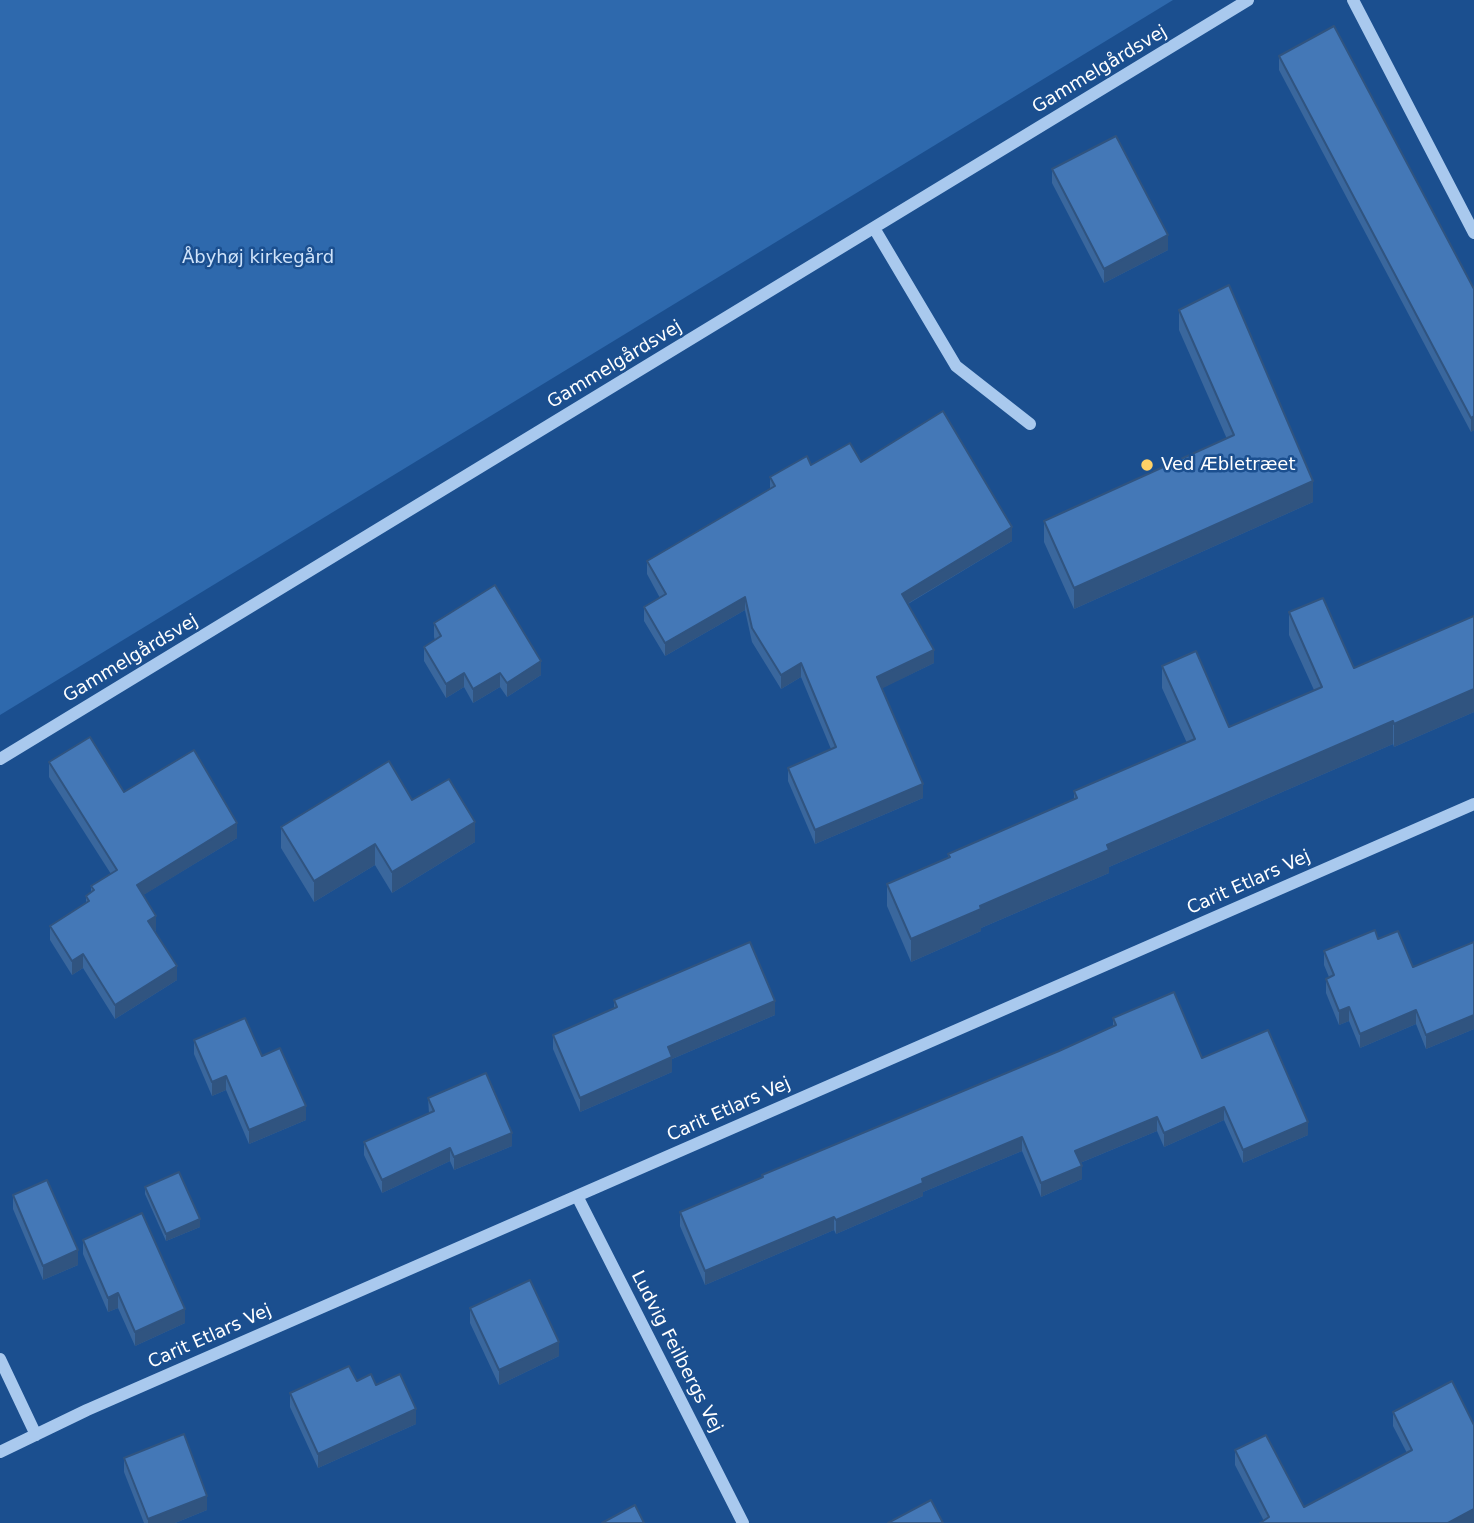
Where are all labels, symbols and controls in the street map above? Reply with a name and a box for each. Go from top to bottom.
street label: Gammelgårdsvej [1029,21,1171,119]
park label: Åbyhøj kirkegård [182,247,334,269]
street label: Gammelgårdsvej [544,316,686,414]
place label: Ved Æbletræet [1161,454,1295,476]
marker: Ved Æbletræet [1139,457,1155,473]
street label: Gammelgårdsvej [60,610,202,708]
street label: Carit Etlars Vej [1184,846,1314,920]
street label: Carit Etlars Vej [664,1073,794,1147]
street label: Ludvig Feilbergs Vej [626,1267,726,1437]
street label: Carit Etlars Vej [145,1300,275,1374]

